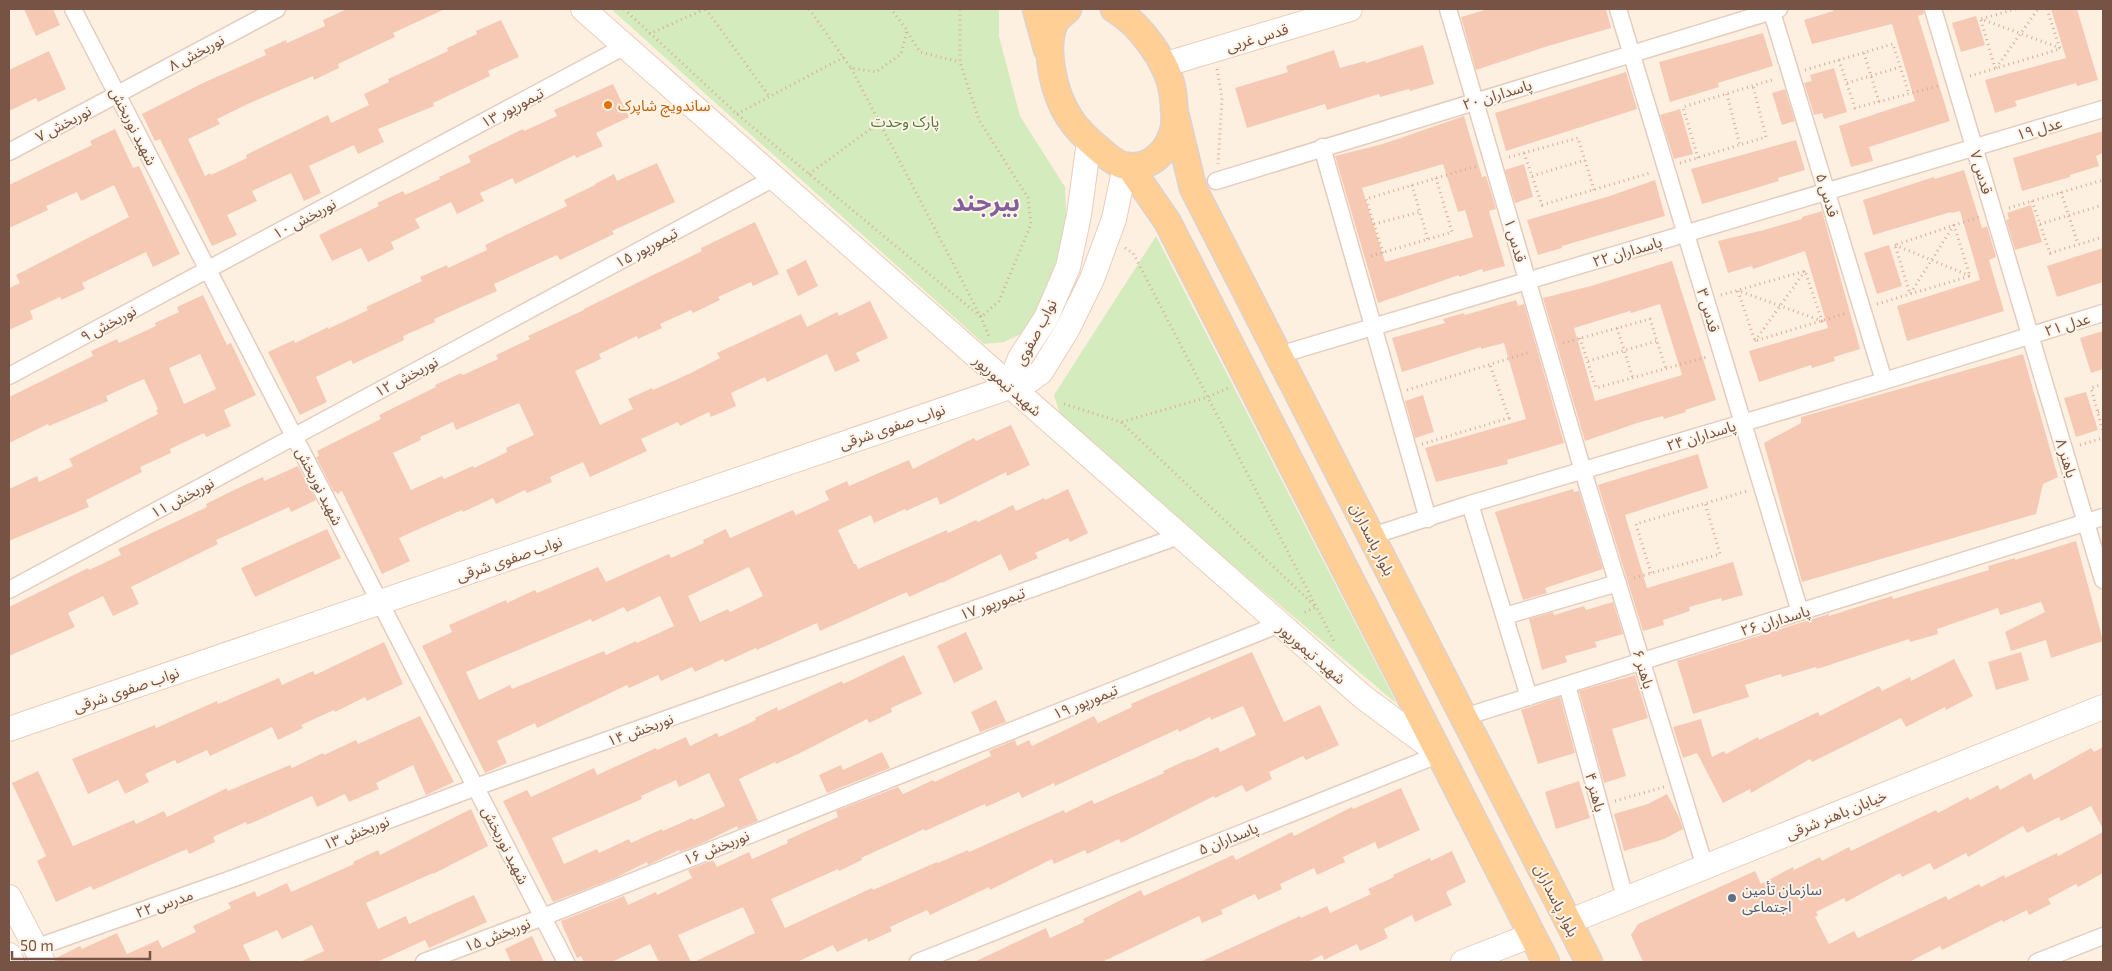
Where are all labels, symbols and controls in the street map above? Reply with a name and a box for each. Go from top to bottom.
street label: قدس غربی [1224,19,1291,56]
street label: نوربخش ۸ [165,30,228,75]
street label: پاسداران ۲۰ [1460,75,1535,115]
street label: تیمورپور ۱۳ [478,83,547,133]
street label: شهید نوربخش [106,84,161,169]
place label: ساندویچ شاپرک [618,96,711,118]
marker: ساندویچ شاپرک [602,99,614,111]
street label: نوربخش ۷ [32,101,95,146]
park label: پارک وحدت [871,112,939,132]
street label: عدل ۱۹ [2014,113,2065,144]
street label: قدس ۷ [1966,148,1997,197]
street label: قدس ۵ [1812,171,1843,220]
district label: بیرجند [952,186,1020,217]
street label: نوربخش ۱۰ [269,194,339,243]
street label: قدس ۱ [1500,216,1531,265]
street label: تیمورپور ۱۵ [612,223,681,273]
street label: پاسداران ۲۲ [1590,232,1665,272]
street label: قدس ۳ [1693,286,1724,335]
street label: نواب صفوی [1010,296,1061,369]
street label: نوربخش ۹ [77,301,140,346]
street label: عدل ۲۱ [2042,308,2093,340]
street label: شهید تیمورپور [968,350,1046,421]
street label: نوربخش ۱۲ [371,352,441,401]
street label: نواب صفوی شرقی [837,399,948,453]
street label: پاسداران ۲۴ [1664,416,1739,456]
street label: باهنر ۸ [2052,436,2081,480]
street label: شهید نوربخش [292,444,347,529]
street label: نوربخش ۱۱ [147,473,217,522]
street label: بلوار پاسداران [1345,500,1399,579]
street label: نواب صفوی شرقی [454,531,565,585]
street label: تیمورپور ۱۷ [957,583,1028,625]
street label: پاسداران ۲۶ [1738,601,1813,641]
street label: شهید تیمورپور [1272,618,1350,689]
street label: باهنر ۶ [1629,647,1658,691]
street label: نواب صفوی شرقی [71,662,182,716]
street label: تیمورپور ۱۹ [1050,680,1121,724]
street label: نوربخش ۱۴ [604,709,676,750]
street label: باهنر ۴ [1581,770,1610,814]
street label: خیابان باهنر شرقی [1783,786,1890,843]
street label: شهید نوربخش [478,803,533,888]
street label: نوربخش ۱۳ [320,811,392,854]
street label: پاسداران ۵ [1195,818,1261,860]
street label: نوربخش ۱۶ [680,826,752,869]
street label: بلوار پاسداران [1529,861,1583,940]
place label: سازمان تأمین اجتماعی [1742,880,1822,916]
street label: مدرس ۲۲ [133,885,195,922]
marker: سازمان تأمین اجتماعی [1726,892,1738,904]
street label: نوربخش ۱۵ [461,913,533,956]
scale bar [12,928,150,960]
text: 50 m [20,936,54,954]

